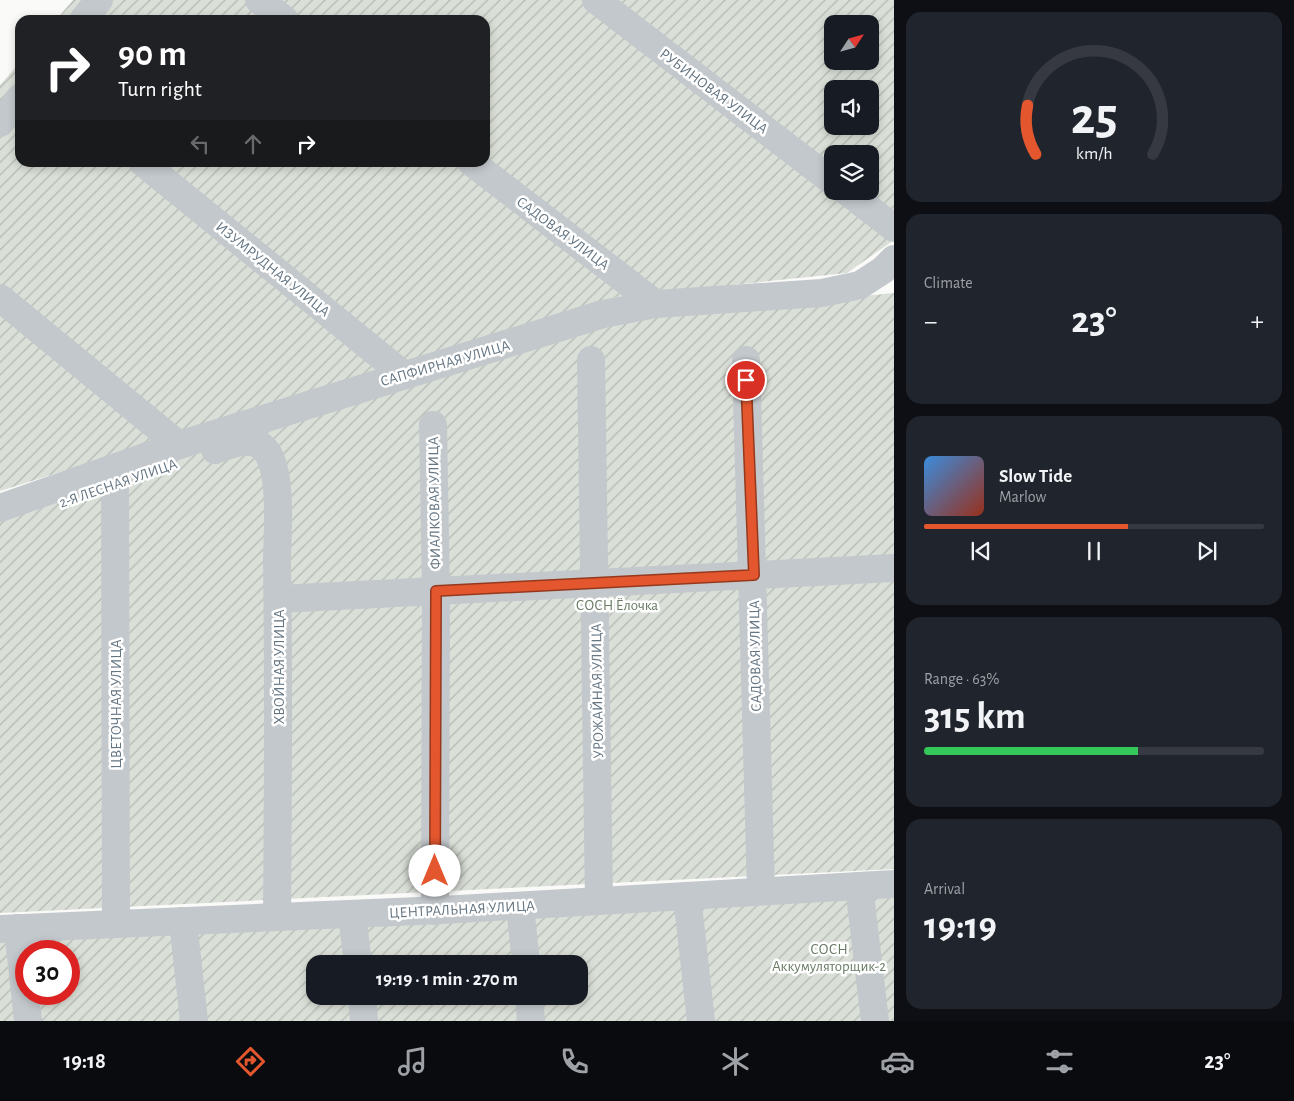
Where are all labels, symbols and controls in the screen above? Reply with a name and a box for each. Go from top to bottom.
north arrow [824,15,879,70]
map controls [824,15,879,200]
icon: right [35,35,100,100]
text: 90 m [118,37,187,72]
street label: РУБИНОВАЯ УЛИЦА [657,46,771,137]
text: Turn right [118,78,202,100]
button: sound [824,80,879,135]
text: 25 [1071,91,1117,143]
icon: left [186,130,214,158]
icon: ahead [239,130,267,158]
icon: right [292,130,320,158]
button: layers [824,145,879,200]
text: km/h [1076,145,1112,163]
street label: САДОВАЯ УЛИЦА [514,194,612,273]
street label: ИЗУМРУДНАЯ УЛИЦА [213,219,333,320]
text: Climate [924,275,973,291]
text: 23° [1071,302,1117,340]
text: − [924,308,937,336]
text: + [1251,308,1264,336]
street label: САПФИРНАЯ УЛИЦА [379,338,512,389]
pin [725,359,767,401]
icon: arrive [732,366,760,394]
street label: ФИАЛКОВАЯ УЛИЦА [426,436,443,570]
street label: 2-Я ЛЕСНАЯ УЛИЦА [57,456,179,511]
text: Slow Tide [999,467,1072,486]
text: Marlow [999,489,1046,505]
icon: previous [967,537,995,565]
icon: pause [1080,537,1108,565]
icon: next [1193,537,1221,565]
park label: СОСН Ёлочка [576,597,658,613]
street label: САДОВАЯ УЛИЦА [747,600,764,712]
street label: ХВОЙНАЯ УЛИЦА [272,609,287,725]
street label: УРОЖАЙНАЯ УЛИЦА [589,623,606,759]
street label: ЦВЕТОЧНАЯ УЛИЦА [109,639,124,769]
text: Range · 63% [924,671,999,687]
text: 315 km [924,698,1026,736]
position arrow [408,844,460,896]
text: Arrival [924,881,965,897]
street label: ЦЕНТРАЛЬНАЯ УЛИЦА [389,898,536,921]
text: 19:19 [924,908,997,946]
speed limit sign: 30 [15,940,80,1005]
park label: СОСН Аккумуляторщик-2 [772,942,886,974]
text: 19:19 · 1 min · 270 m [376,970,518,989]
icon: directions [233,1044,268,1079]
icon: music [395,1044,430,1079]
icon: phone [557,1044,592,1079]
icon: climate [718,1044,753,1079]
icon: car [880,1044,915,1079]
icon: filters [1042,1044,1077,1079]
text: 19:18 [63,1050,106,1072]
text: 23° [1204,1050,1230,1072]

